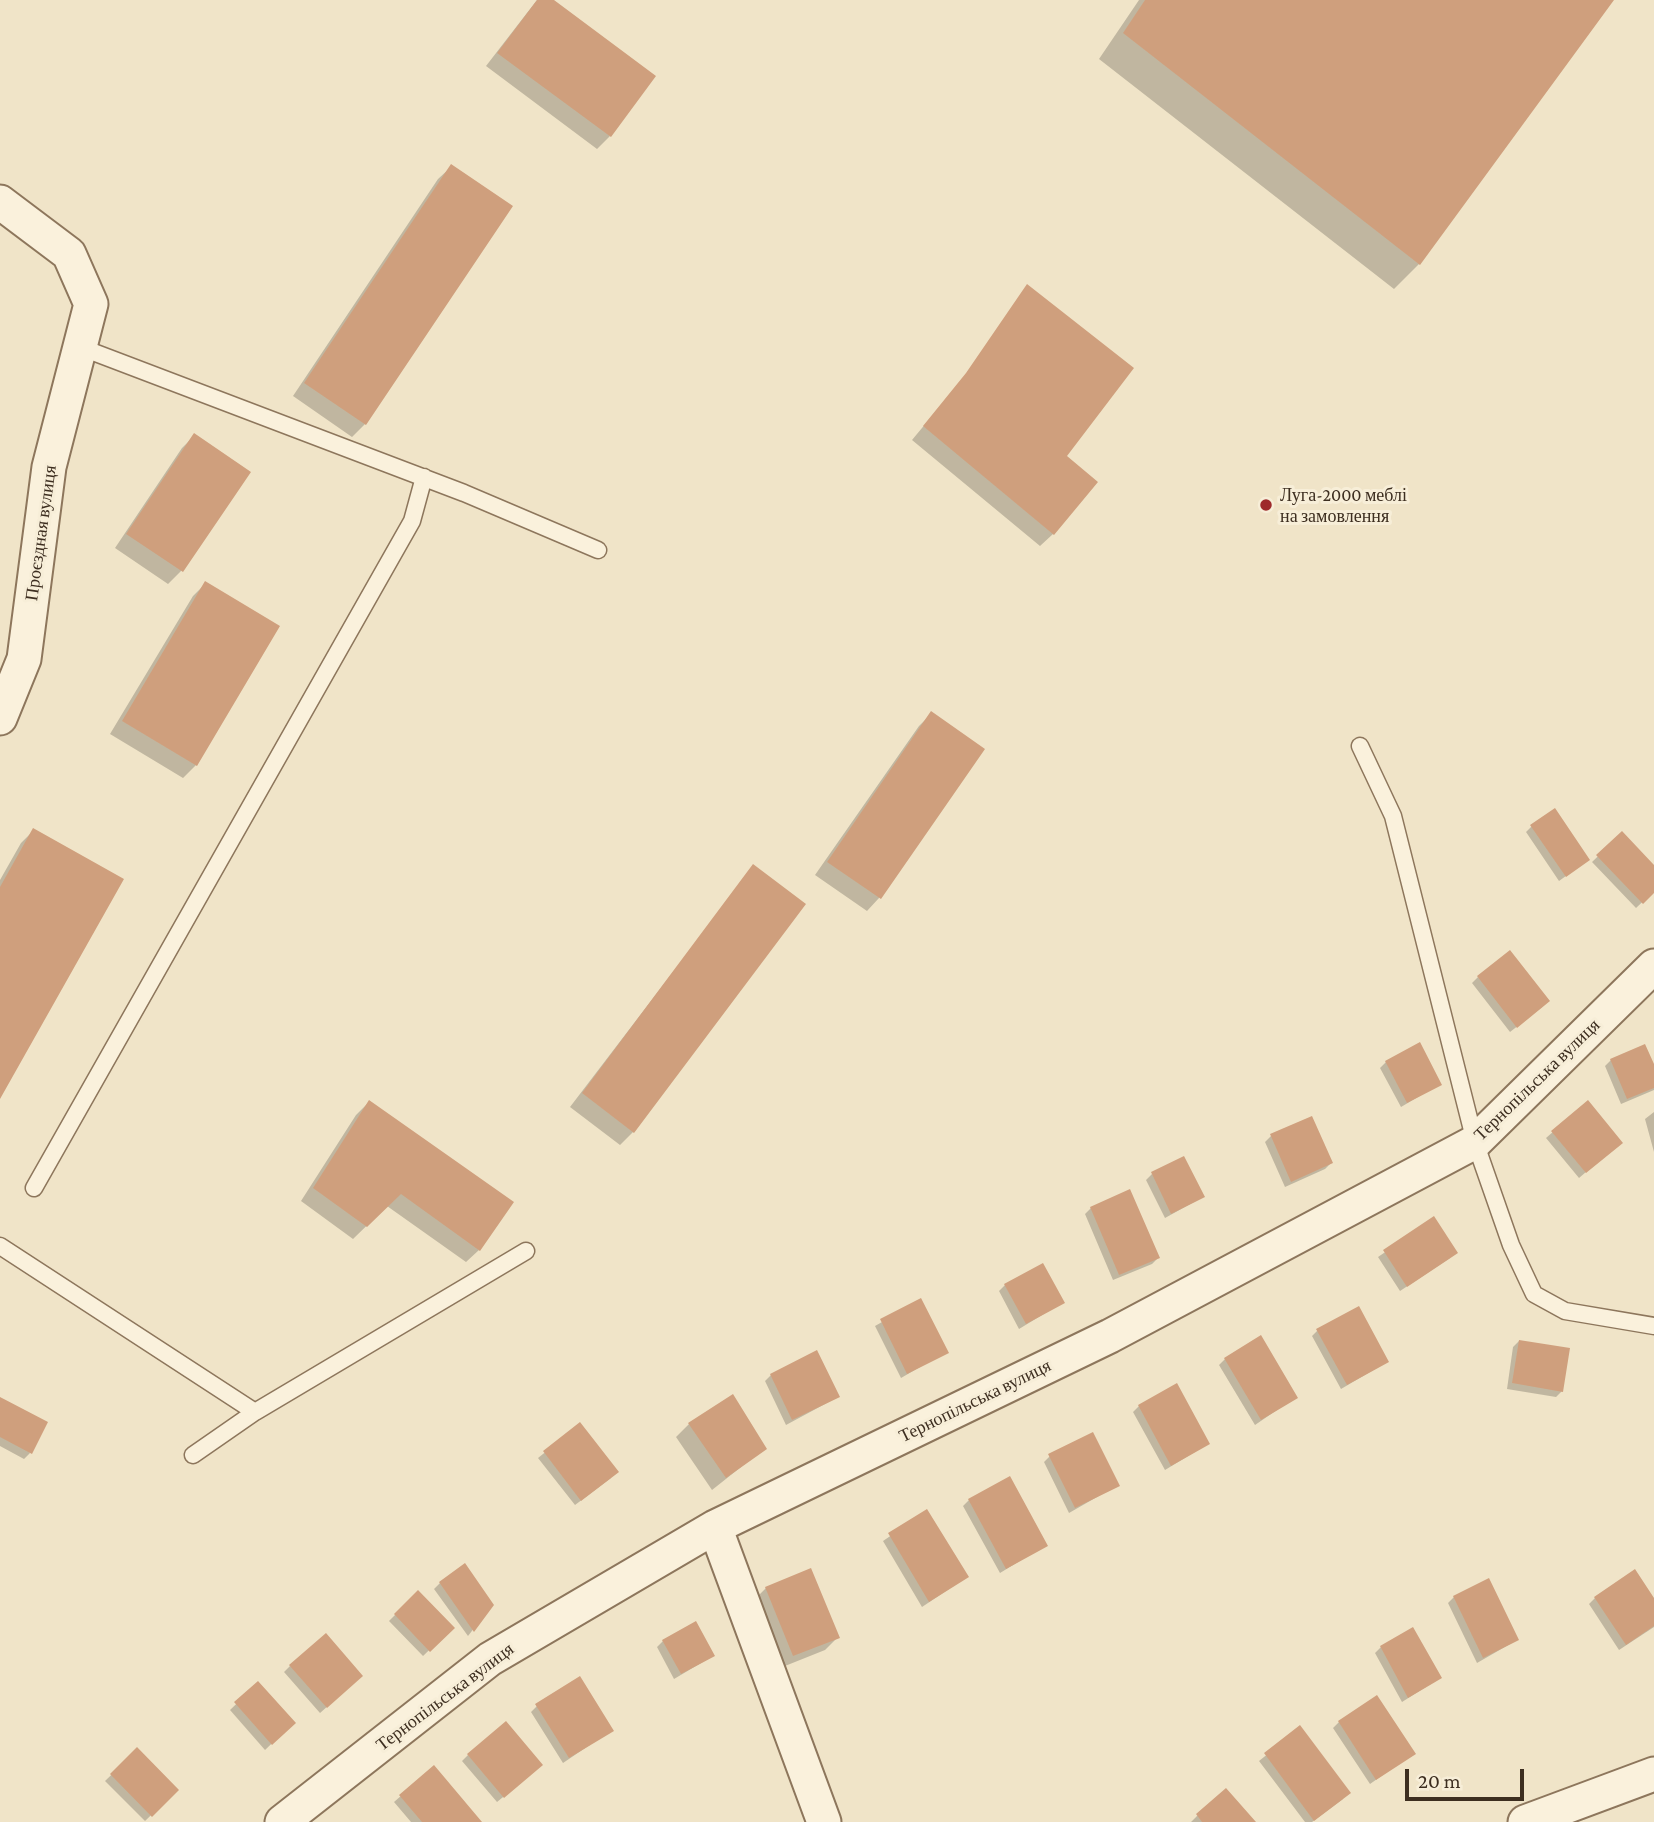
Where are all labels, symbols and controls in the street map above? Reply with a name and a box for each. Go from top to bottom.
street label: Проєздная вулиця [21,464,61,602]
place label: Луга-2000 меблі на замовлення [1280,484,1407,526]
marker: Луга-2000 меблі на замовлення [1258,497,1274,513]
street label: Тернопільська вулиця [1470,1014,1604,1146]
street label: Тернопільська вулиця [895,1355,1055,1447]
street label: Тернопільська вулиця [372,1638,518,1756]
scale bar [1409,1756,1528,1800]
text: 20 m [1418,1769,1461,1793]

